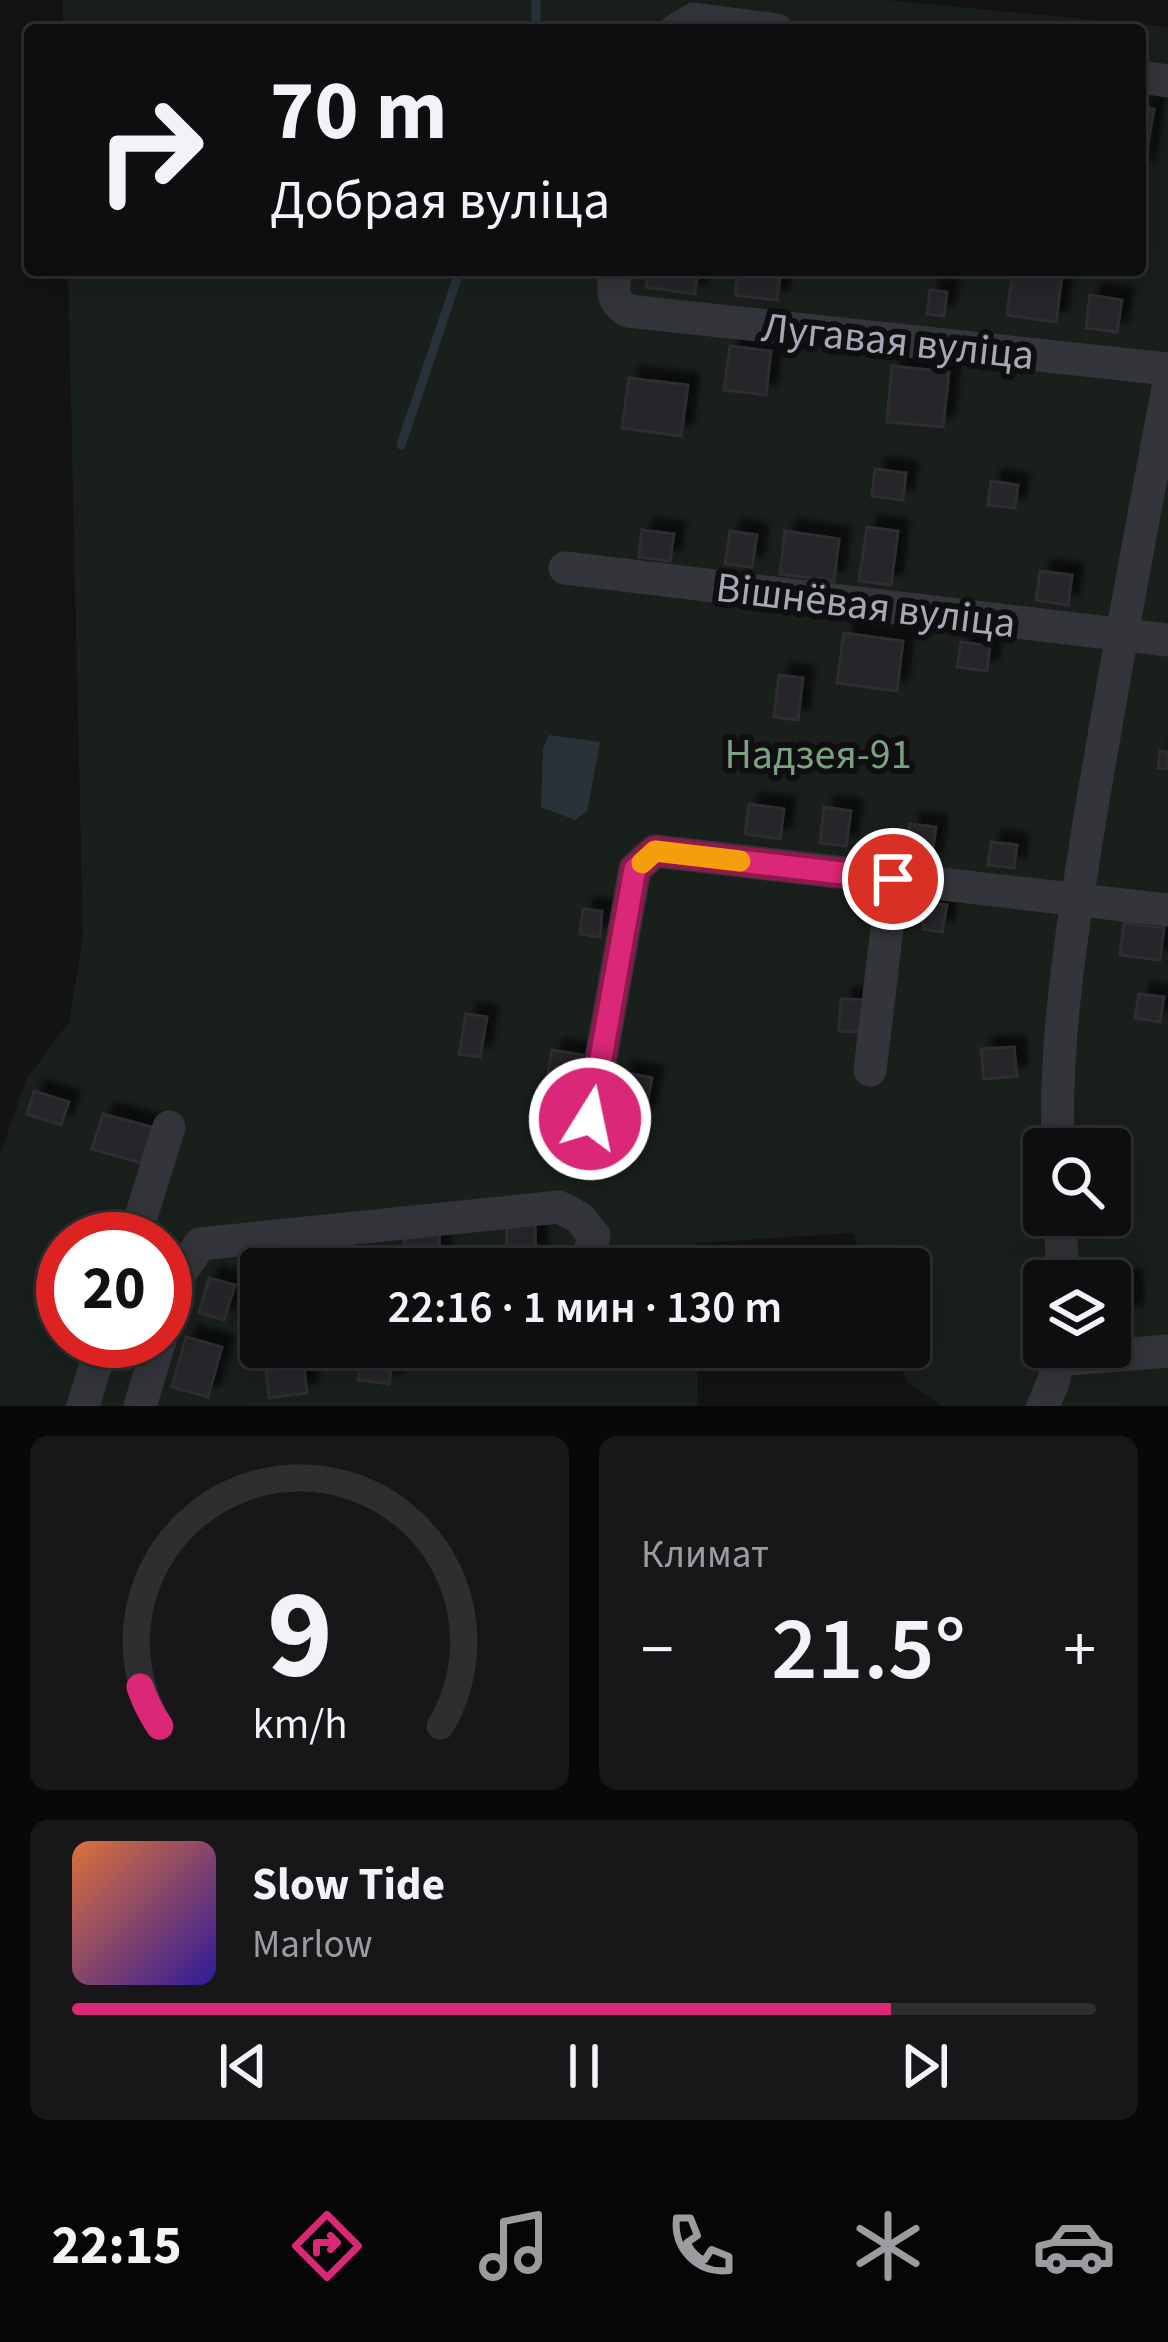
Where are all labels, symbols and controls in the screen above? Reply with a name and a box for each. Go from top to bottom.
text: 70 m [270,52,448,172]
icon: right [72,72,228,228]
text: Добрая вуліца [270,163,610,240]
street label: Лугавая вуліца [759,298,1037,386]
street label: Вішнёвая вуліца [713,558,1019,654]
park label: Надзея-91 [724,725,912,785]
pin [842,828,944,930]
icon: arrive [860,846,926,912]
position arrow [527,1056,653,1182]
map controls [1023,1128,1131,1368]
button: search [1023,1128,1131,1236]
speed limit sign: 20 [36,1212,192,1368]
button: layers [1023,1260,1131,1368]
text: 22:16 · 1 мин · 130 m [388,1276,782,1340]
text: Климат [641,1527,769,1583]
text: 9 [267,1547,332,1725]
text: 21.5° [771,1586,966,1714]
text: − [641,1603,674,1697]
text: + [1063,1603,1096,1697]
text: km/h [252,1694,347,1755]
text: Slow Tide [252,1853,445,1917]
text: Marlow [252,1917,373,1973]
icon: previous [210,2033,276,2099]
icon: pause [551,2033,617,2099]
icon: next [892,2033,958,2099]
icon: directions [285,2204,369,2288]
icon: music [472,2204,556,2288]
icon: phone [659,2204,743,2288]
icon: climate [846,2204,930,2288]
icon: car [1032,2204,1116,2288]
text: 22:15 [51,2208,182,2285]

